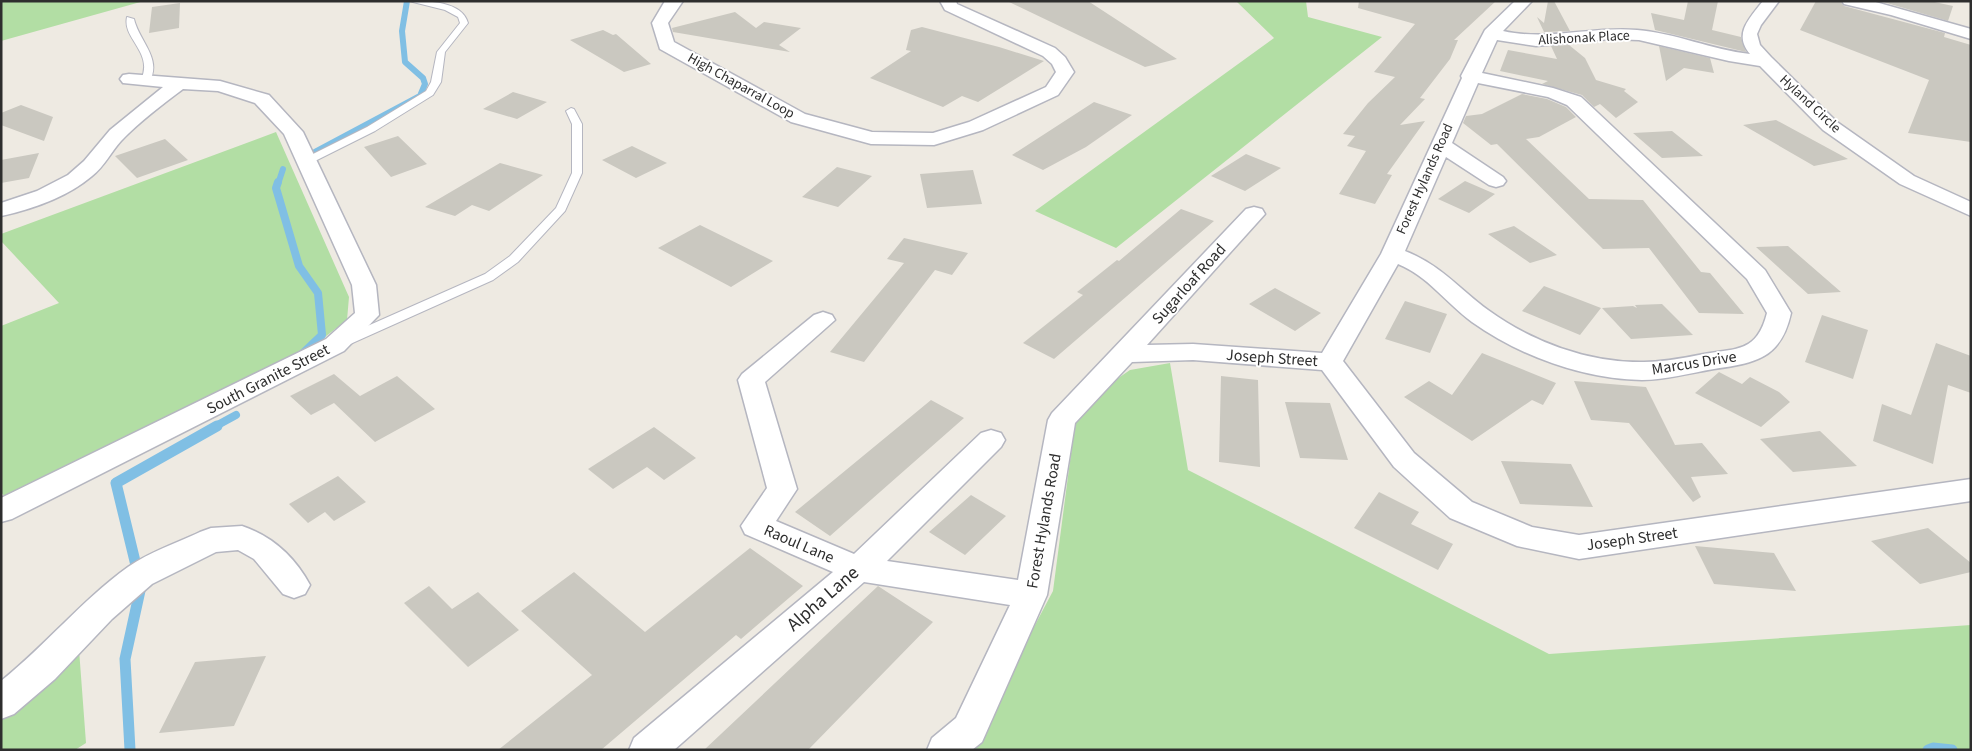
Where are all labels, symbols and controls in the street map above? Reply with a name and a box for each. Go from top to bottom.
street label: Alishonak Place [1538,26,1630,50]
street label: High Chaparral Loop [684,48,798,124]
street label: Hyland Circle [1775,70,1845,138]
street label: Forest Hylands Road [1392,120,1458,238]
street label: Sugarloaf Road [1147,239,1231,329]
street label: South Granite Street [203,338,334,420]
street label: Joseph Street [1225,344,1319,372]
street label: Marcus Drive [1650,345,1738,381]
street label: Forest Hylands Road [1021,452,1067,590]
street label: Raoul Lane [761,519,838,569]
street label: Joseph Street [1585,522,1680,556]
street label: Alpha Lane [781,560,865,638]

